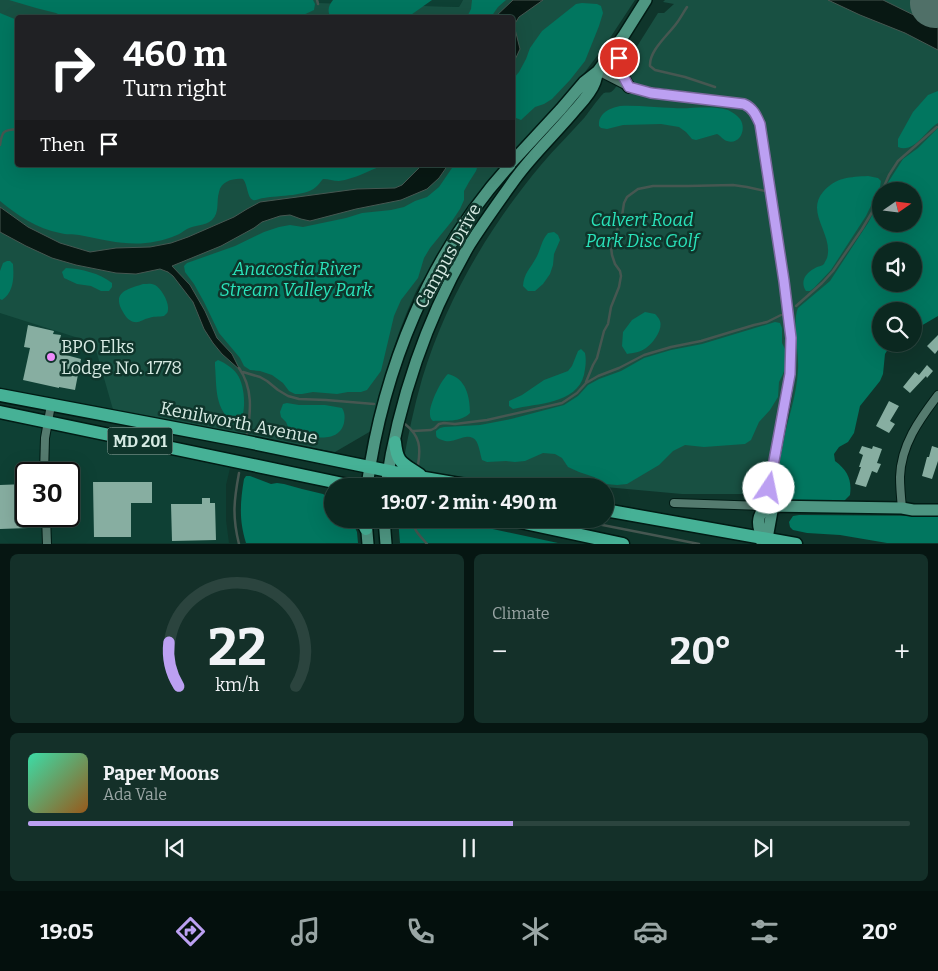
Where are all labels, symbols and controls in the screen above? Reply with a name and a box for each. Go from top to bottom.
text: 460 m [123,33,227,75]
icon: right [40,35,105,100]
pin [598,37,640,79]
icon: arrive [605,44,633,72]
text: Turn right [123,75,226,102]
icon: arrive [95,130,123,158]
text: Then [40,133,85,156]
north arrow [872,182,922,232]
map controls [872,182,922,352]
street label: Campus Drive [410,200,486,312]
park label: Calvert Road Park Disc Golf [585,209,702,252]
button: sound [872,242,922,292]
park label: Anacostia River Stream Valley Park [219,258,373,301]
button: search [872,302,922,352]
place label: BPO Elks Lodge No. 1778 [61,336,182,379]
marker: BPO Elks Lodge No. 1778 [45,351,57,363]
street label: Kenilworth Avenue [158,397,320,449]
road number: MD 201 [108,428,172,454]
position arrow [742,461,794,513]
speed limit sign: 30 [15,462,80,527]
text: 19:07 · 2 min · 490 m [381,491,557,514]
text: Climate [492,604,550,623]
text: 22 [208,616,266,679]
text: 20° [670,628,732,674]
text: − [492,635,507,668]
text: + [894,635,910,668]
text: km/h [215,674,259,696]
text: Paper Moons [103,762,219,785]
text: Ada Vale [103,785,167,804]
icon: previous [161,834,189,862]
icon: pause [455,834,483,862]
icon: next [749,834,777,862]
icon: directions [173,914,208,949]
icon: music [288,914,323,949]
icon: phone [403,914,438,949]
icon: climate [518,914,553,949]
icon: car [633,914,668,949]
icon: filters [747,914,782,949]
text: 19:05 [40,918,94,945]
text: 20° [862,918,898,945]

